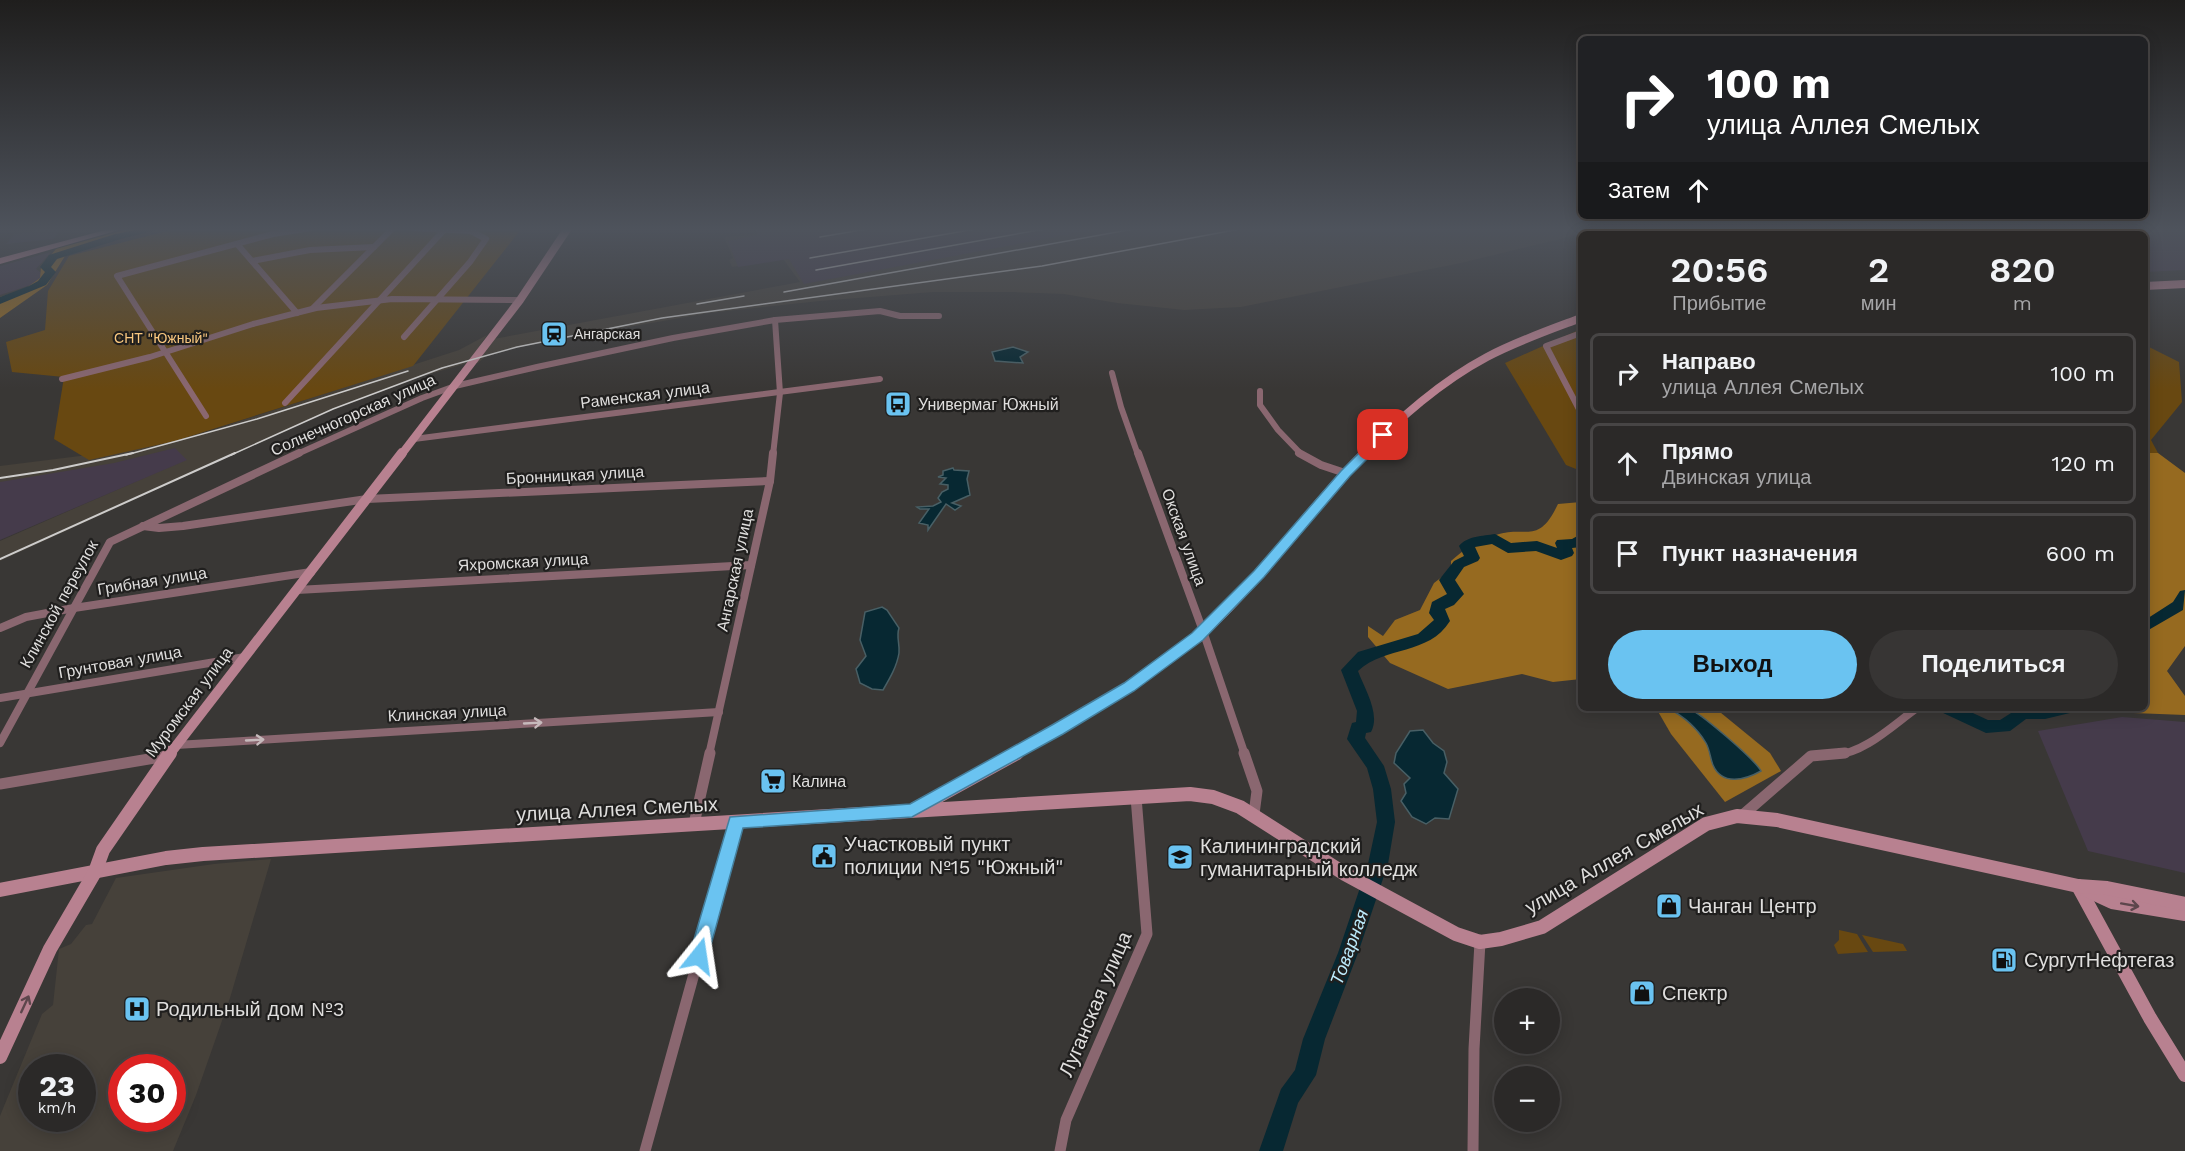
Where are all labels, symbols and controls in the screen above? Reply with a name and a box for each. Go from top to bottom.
text: 100 m [1707,59,1831,108]
icon: right [1608,60,1686,138]
text: улица Аллея Смелых [1707,109,1980,141]
icon: ahead [1682,174,1715,207]
text: Затем [1608,178,1670,203]
text: 20:56 [1670,249,1768,291]
text: 2 [1868,249,1889,291]
text: 820 [1989,249,2056,291]
text: Прибытие [1672,291,1766,315]
text: мин [1861,291,1897,315]
text: m [2013,291,2032,315]
station icon: Ангарская [539,319,569,349]
place label: Ангарская [574,326,640,342]
park label: СНТ "Южный" [114,330,208,346]
text: Направо [1662,349,1756,374]
icon: right [1611,357,1644,390]
text: 100 m [2051,361,2115,386]
street label: Солнечногорская улица [268,370,438,460]
text: улица Аллея Смелых [1662,375,1864,399]
street label: Раменская улица [579,378,711,412]
bus stop icon: Универмаг Южный [883,389,913,419]
place label: Универмаг Южный [918,395,1059,414]
pin [1357,409,1408,460]
icon: arrive [1366,418,1399,451]
text: Прямо [1662,439,1733,464]
icon: ahead [1611,447,1644,480]
text: 120 m [2051,451,2115,476]
street label: Бронницкая улица [505,462,645,488]
text: Двинская улица [1662,465,1811,489]
street label: Окская улица [1158,486,1210,588]
street label: Ангарская улица [713,507,757,633]
street label: Клинской переулок [16,536,102,671]
icon: arrive [1611,537,1644,570]
text: Пункт назначения [1662,541,1858,566]
text: 600 m [2046,541,2115,566]
street label: Яхромская улица [457,549,589,575]
street label: Грибная улица [96,563,208,599]
button: Выход [1608,630,1857,699]
button: Поделиться [1869,630,2118,699]
street label: Грунтовая улица [57,642,183,682]
street label: Муромская улица [142,643,237,761]
street label: Клинская улица [387,700,507,726]
one-way arrow [523,718,543,729]
one-way arrow [244,735,264,746]
supermarket icon: Калина [758,766,788,796]
place label: Калина [792,772,846,791]
street label: улица Аллея Смелых [516,792,718,826]
street label: улица Аллея Смелых [1521,797,1707,919]
place label: Участковый пункт полиции №15 "Южный" [844,832,1063,879]
place label: Калининградский гуманитарный колледж [1200,834,1418,881]
public building icon: Участковый пункт полиции №15 "Южный" [809,841,839,871]
school or university icon: Калининградский гуманитарный колледж [1165,842,1195,872]
shop icon: Чанган Центр [1654,891,1684,921]
place label: Чанган Центр [1688,894,1817,918]
one-way arrow [2120,900,2140,911]
water label: Товарная [1326,906,1373,988]
position arrow [667,924,731,988]
street label: Луганская улица [1054,927,1137,1080]
fuel station icon: СургутНефтегаз [1989,945,2019,975]
place label: СургутНефтегаз [2024,948,2174,972]
shop icon: Спектр [1627,978,1657,1008]
place label: Спектр [1662,981,1728,1005]
map controls [1494,988,1560,1132]
button: + [1494,988,1560,1054]
hospital icon: Родильный дом №3 [122,994,152,1024]
one-way arrow [19,996,31,1014]
place label: Родильный дом №3 [156,997,344,1021]
speed limit sign: 30 [108,1054,186,1132]
button: − [1494,1066,1560,1132]
text: 23 [39,1068,75,1103]
text: km/h [38,1099,76,1117]

